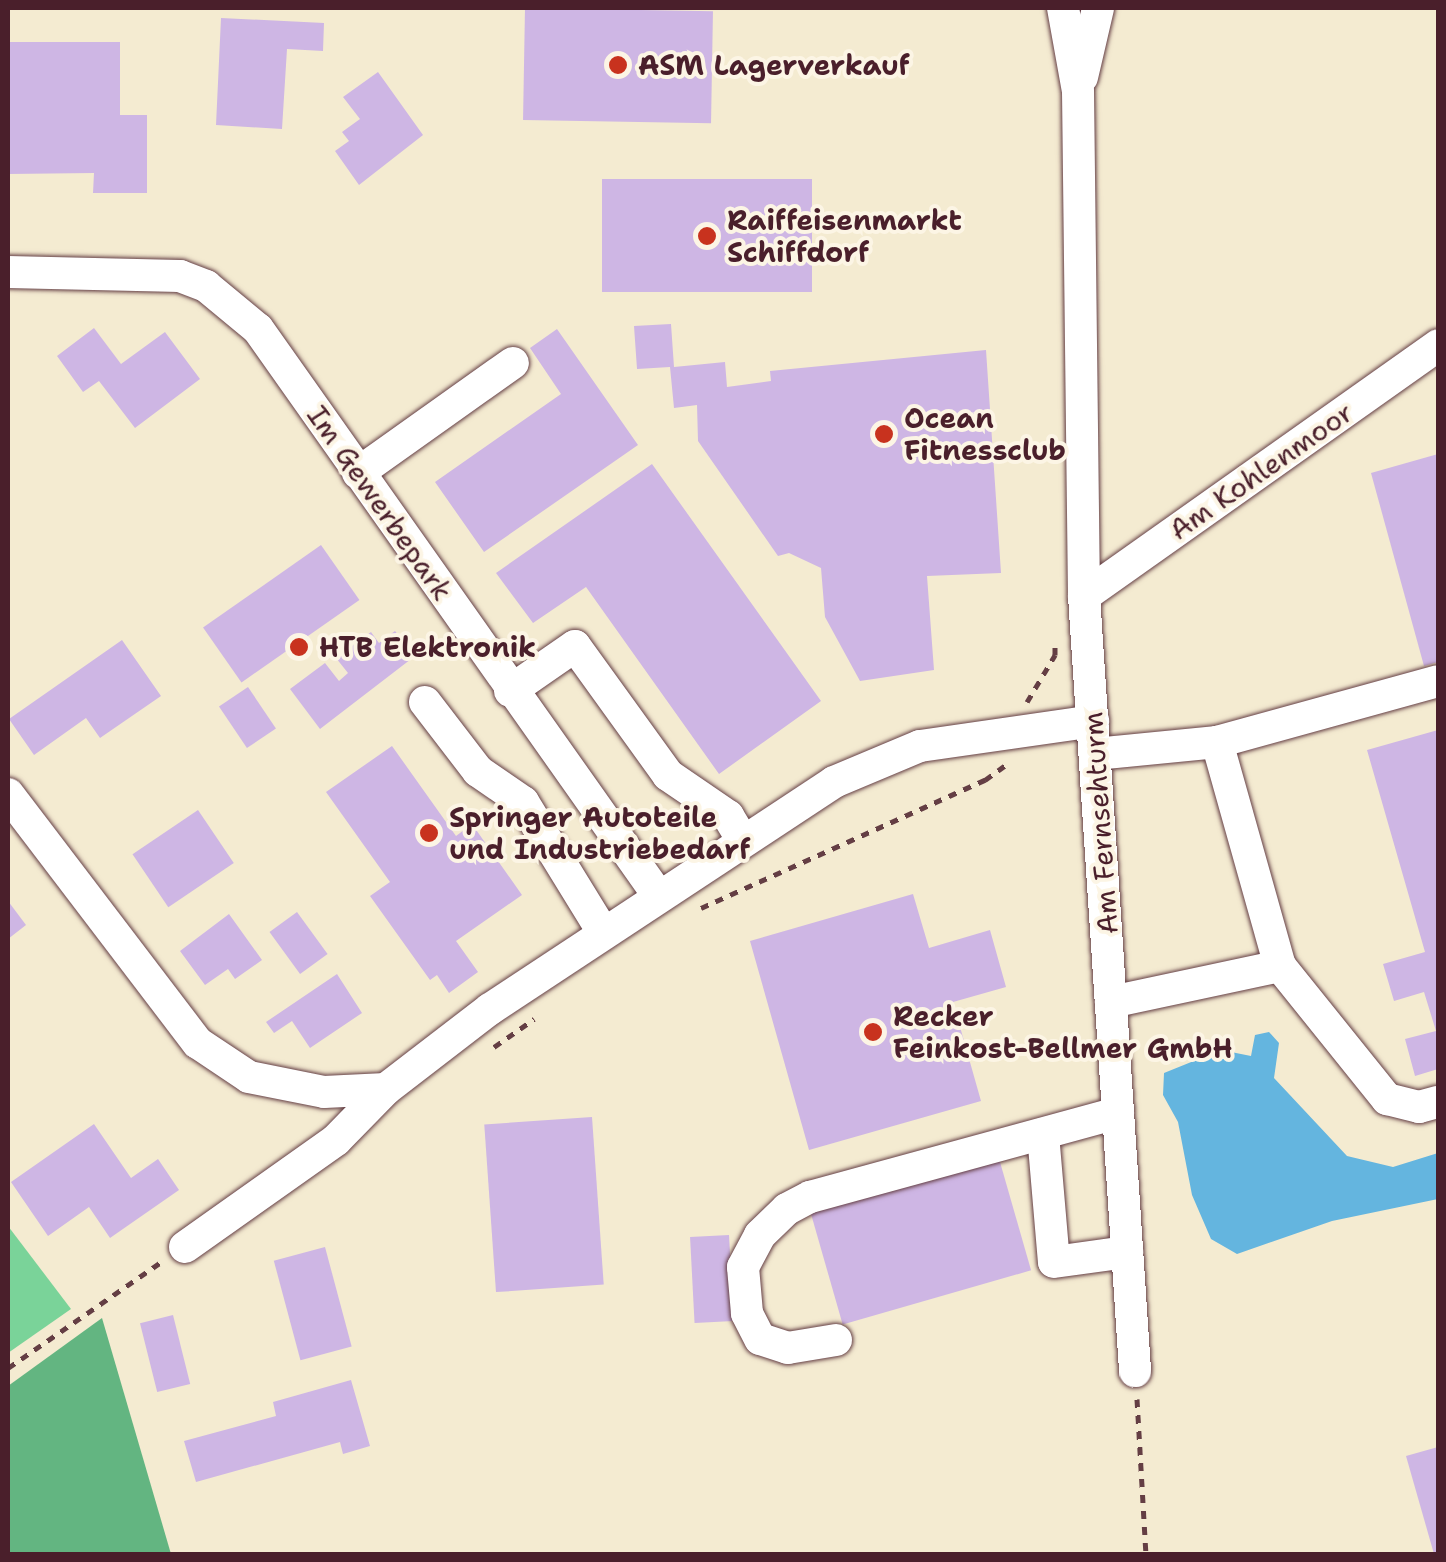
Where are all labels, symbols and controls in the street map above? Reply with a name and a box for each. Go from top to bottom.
place label: ASM Lagerverkauf [638,48,910,82]
marker: ASM Lagerverkauf [607,54,629,76]
place label: Raiffeisenmarkt Schiffdorf [727,203,962,269]
marker: Raiffeisenmarkt Schiffdorf [696,225,718,247]
street label: Am Kohlenmoor [1163,395,1359,547]
street label: Im Gewerbepark [300,399,460,607]
place label: Ocean Fitnessclub [904,401,1066,467]
marker: Ocean Fitnessclub [873,423,895,445]
place label: HTB Elektronik [319,630,536,664]
marker: HTB Elektronik [288,636,310,658]
street label: Am Fernsehturm [1075,711,1125,935]
place label: Springer Autoteile und Industriebedarf [449,800,751,866]
marker: Springer Autoteile und Industriebedarf [418,822,440,844]
place label: Recker Feinkost-Bellmer GmbH [893,999,1233,1065]
marker: Recker Feinkost-Bellmer GmbH [862,1021,884,1043]

